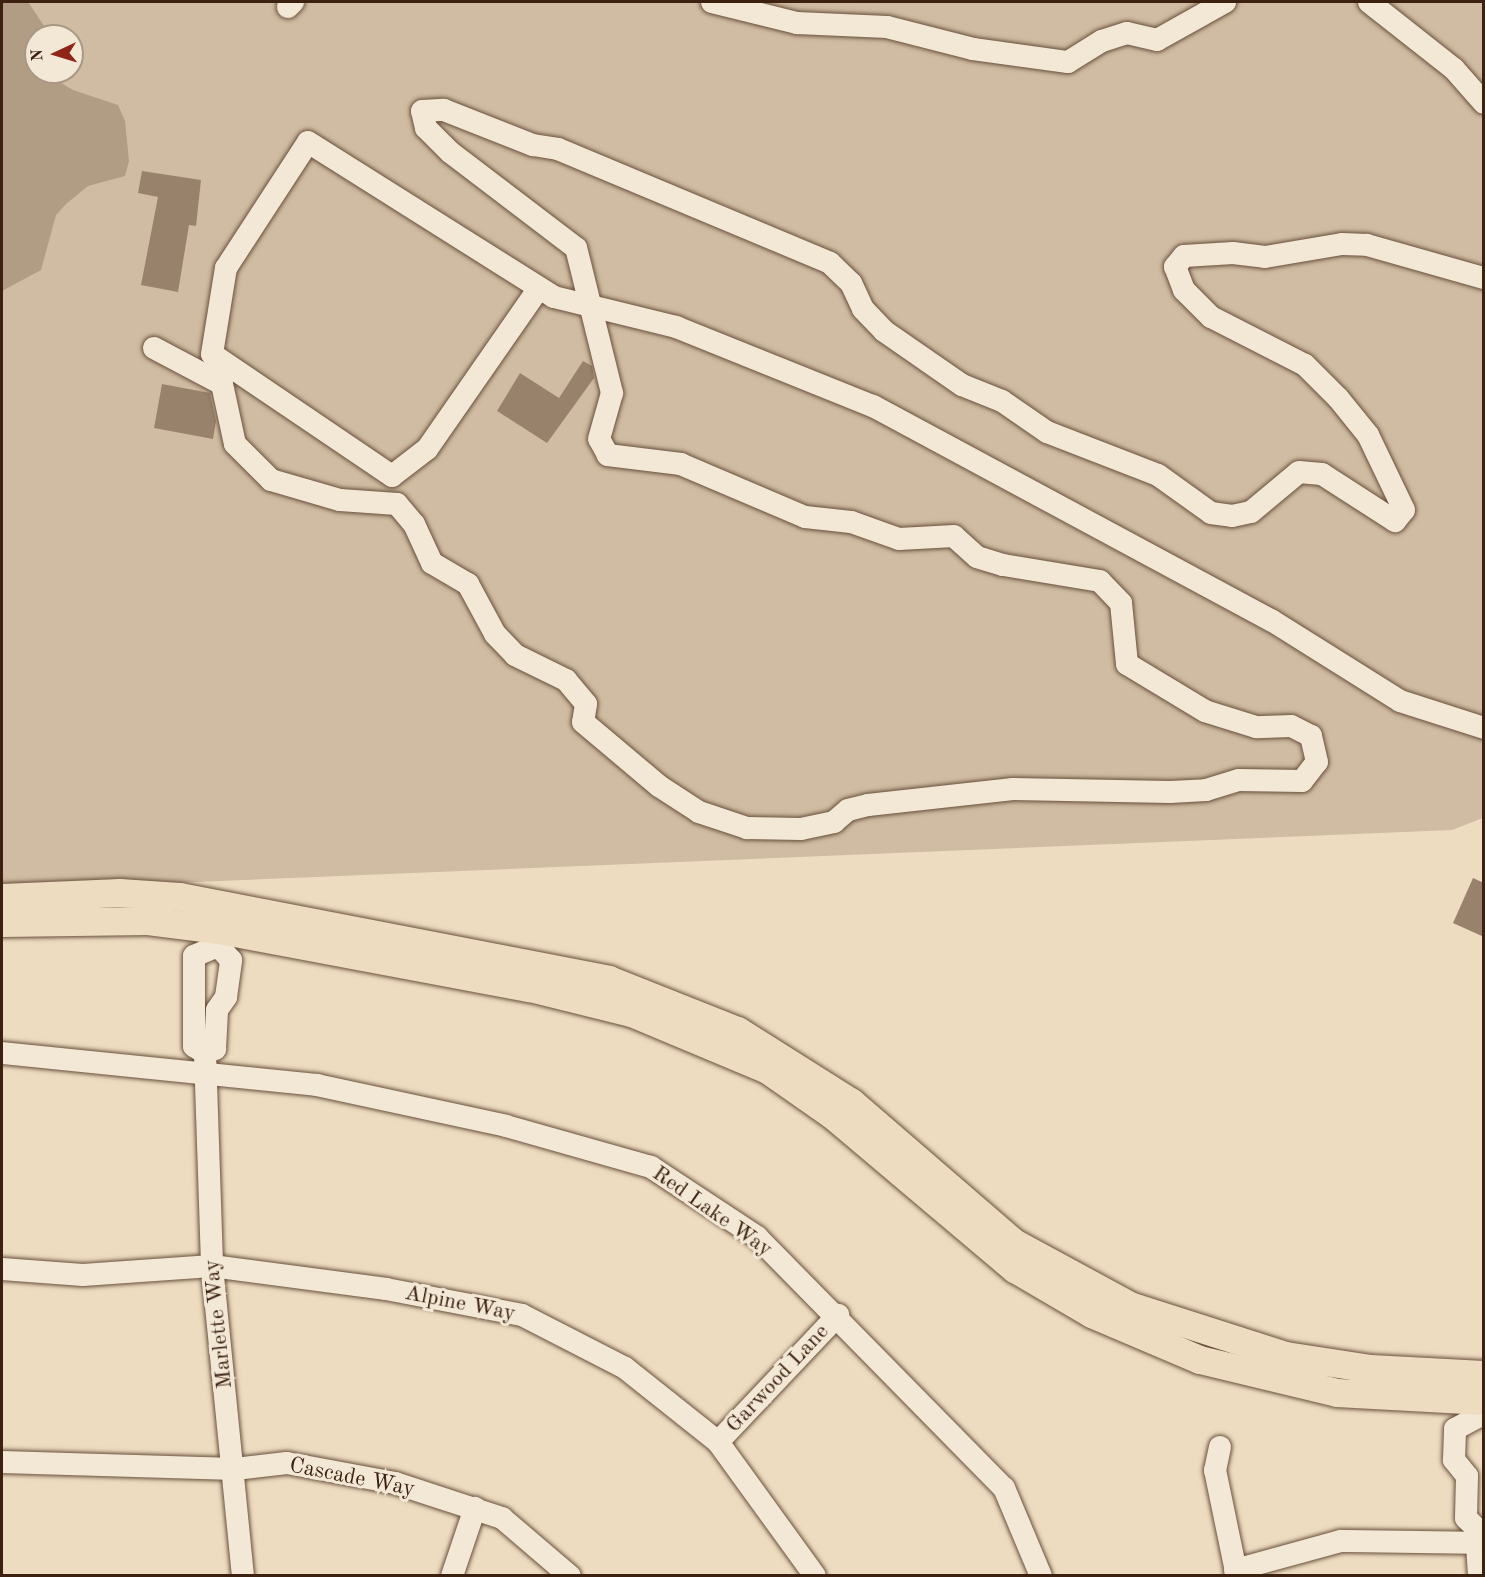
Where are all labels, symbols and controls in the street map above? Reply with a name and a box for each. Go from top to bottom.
north arrow [24,24,84,84]
text: N [30,48,46,62]
street label: Red Lake Way [647,1161,777,1263]
street label: Marlette Way [199,1258,239,1390]
street label: Alpine Way [402,1280,518,1328]
street label: Garwood Lane [721,1319,835,1439]
street label: Cascade Way [287,1453,417,1503]

